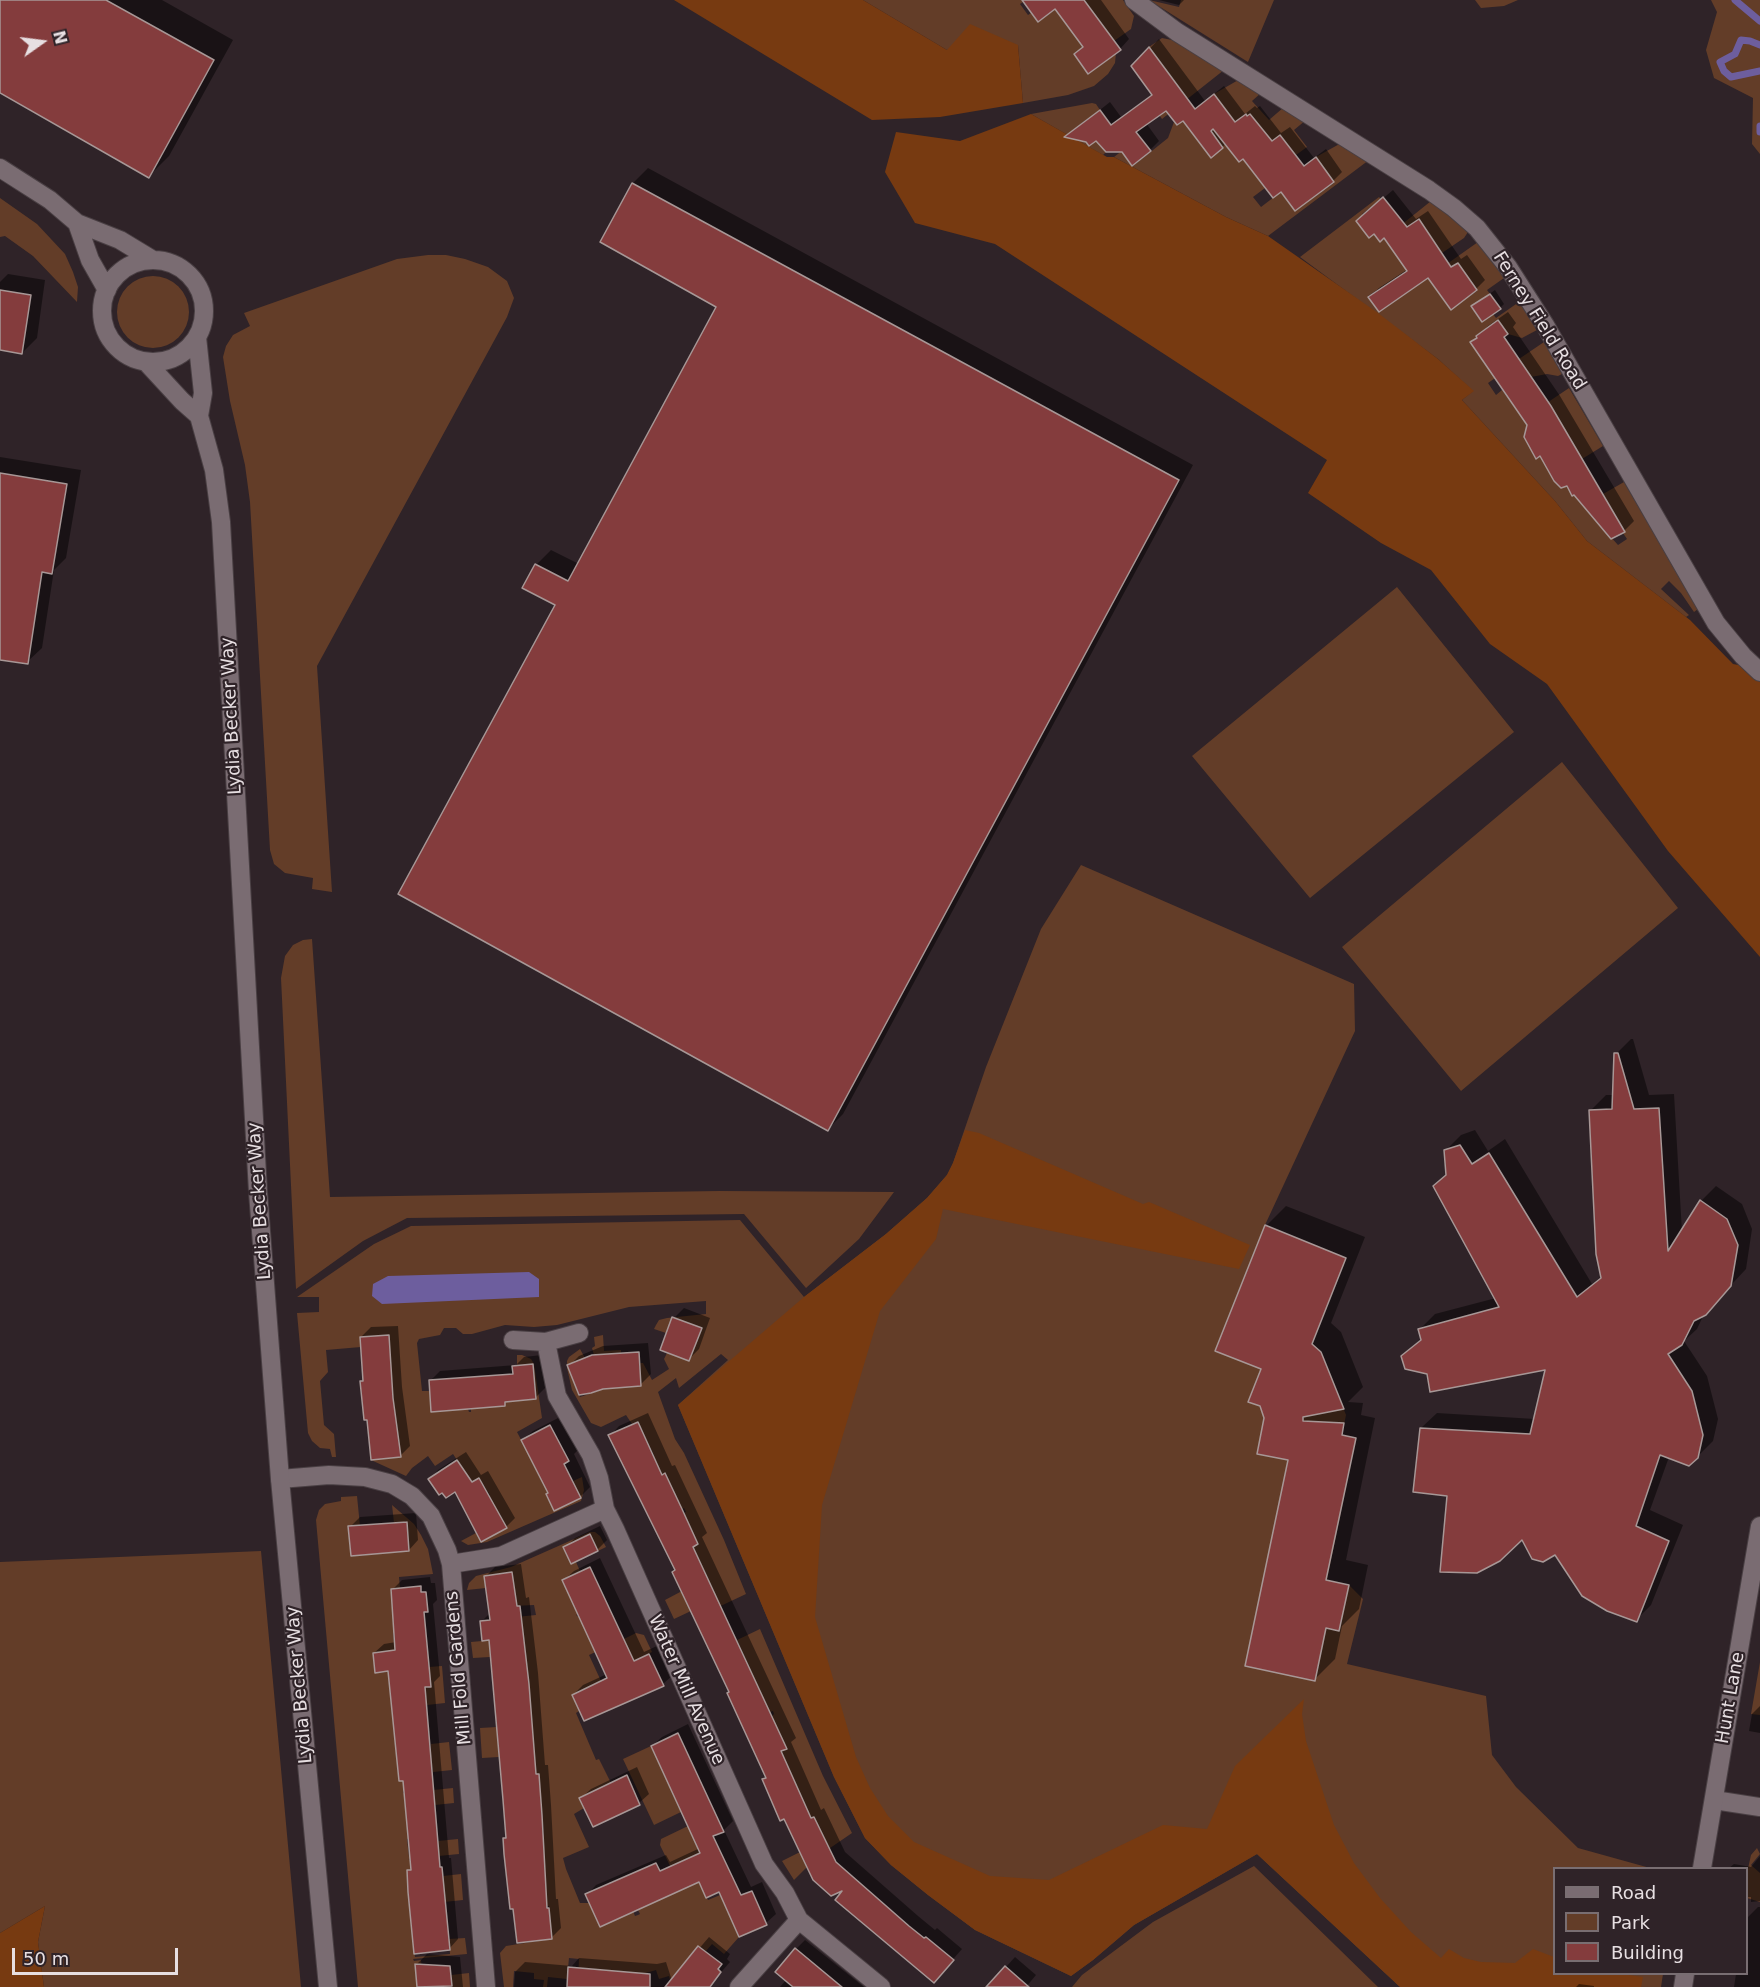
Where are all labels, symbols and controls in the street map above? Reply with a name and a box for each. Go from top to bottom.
north arrow [12,12,72,72]
text: N [49,29,71,46]
street label: Ferney Field Road [1488,248,1590,394]
street label: Lydia Becker Way [217,637,247,795]
street label: Lydia Becker Way [244,1122,276,1280]
street label: Mill Fold Gardens [442,1590,476,1746]
street label: Lydia Becker Way [282,1605,318,1765]
street label: Water Mill Avenue [643,1612,729,1768]
street label: Hunt Lane [1712,1650,1750,1746]
legend [1553,1867,1748,1975]
text: Road [1611,1882,1656,1903]
text: Park [1611,1912,1650,1933]
scale bar [15,1936,182,1974]
text: Building [1611,1942,1684,1963]
text: 50 m [23,1948,69,1969]

